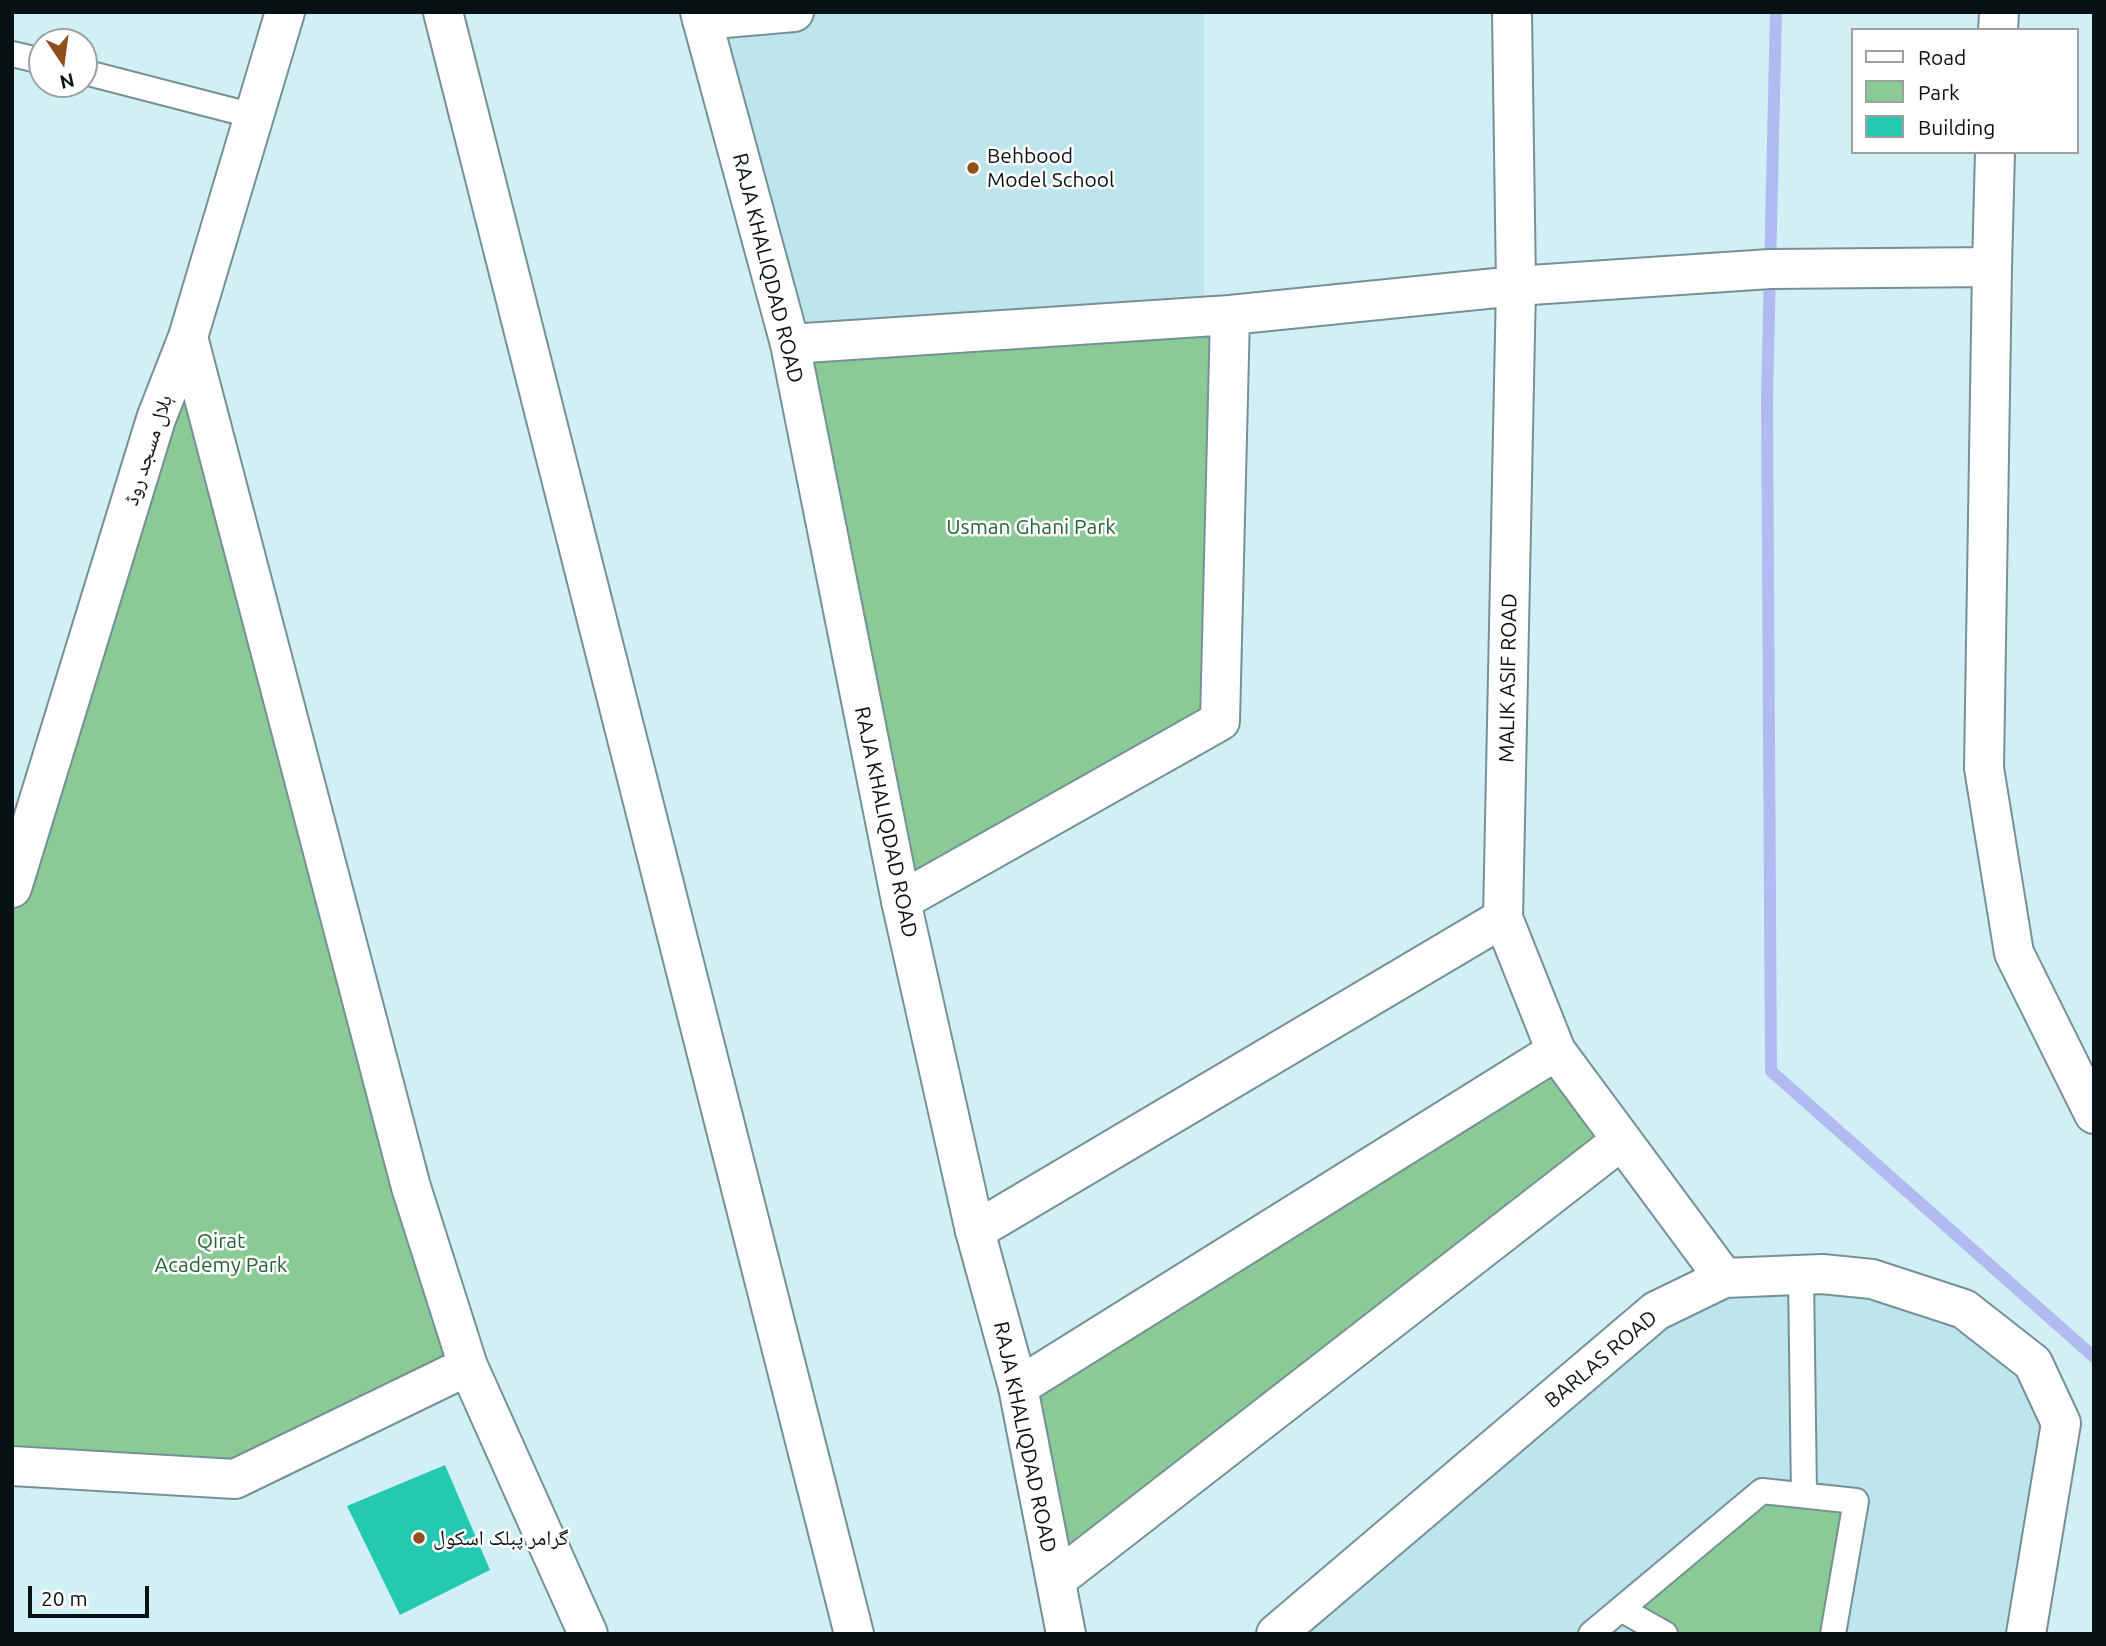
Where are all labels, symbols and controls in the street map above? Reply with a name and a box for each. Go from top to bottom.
north arrow [28,28,98,98]
legend [1850,28,2078,154]
text: Road [1918,45,1966,69]
text: N [58,69,77,94]
text: Park [1918,80,1960,104]
text: Building [1918,115,1995,139]
place label: Behbood Model School [987,143,1115,193]
street label: RAJA KHALIQDAD ROAD [727,151,809,385]
marker: Behbood Model School [965,160,981,176]
street label: ہلال مسجد روڈ [118,392,178,508]
park label: Usman Ghani Park [946,514,1116,540]
street label: MALIK ASIF ROAD [1494,593,1522,763]
street label: RAJA KHALIQDAD ROAD [849,704,923,940]
park label: Qirat Academy Park [155,1228,287,1278]
street label: BARLAS ROAD [1540,1305,1662,1413]
street label: RAJA KHALIQDAD ROAD [988,1319,1062,1555]
place label: گرامر پبلک اسکول [433,1525,568,1551]
marker: گرامر پبلک اسکول [411,1530,427,1546]
scale bar [32,1572,152,1616]
text: 20 m [41,1586,88,1610]

